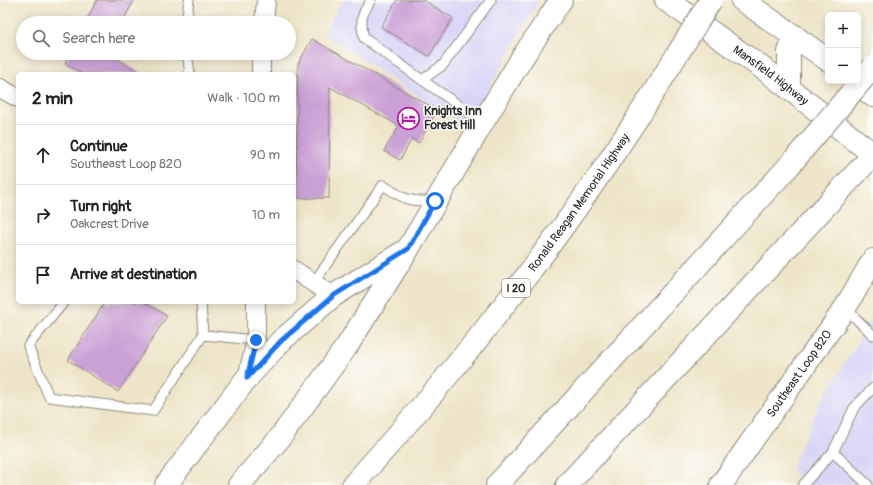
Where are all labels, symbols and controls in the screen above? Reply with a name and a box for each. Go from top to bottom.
map controls [825,12,861,84]
button: + [825,12,861,48]
search box [16,16,296,60]
icon: search [30,27,52,49]
text: Search here [62,29,135,48]
street label: Mansfield Highway [730,42,812,108]
button: − [825,48,861,84]
text: 2 min [32,88,73,109]
text: Walk · 100 m [207,90,280,106]
place label: Knights Inn Forest Hill [424,104,482,133]
hotel icon: Knights Inn Forest Hill [396,105,422,131]
street label: Ronald Reagan Memorial Highway [525,131,633,275]
text: Continue [70,137,128,156]
icon: ahead [32,144,54,166]
text: 90 m [250,147,280,163]
text: Southeast Loop 820 [70,156,182,172]
route start [426,192,444,210]
text: Turn right [70,197,131,216]
icon: right [32,204,54,226]
text: 10 m [252,207,280,223]
text: Oakcrest Drive [70,216,149,232]
icon: arrive [32,264,54,286]
text: Arrive at destination [70,265,197,284]
road number: I 20 [502,279,530,297]
street label: Southeast Loop 820 [763,327,835,420]
route end [247,331,265,349]

